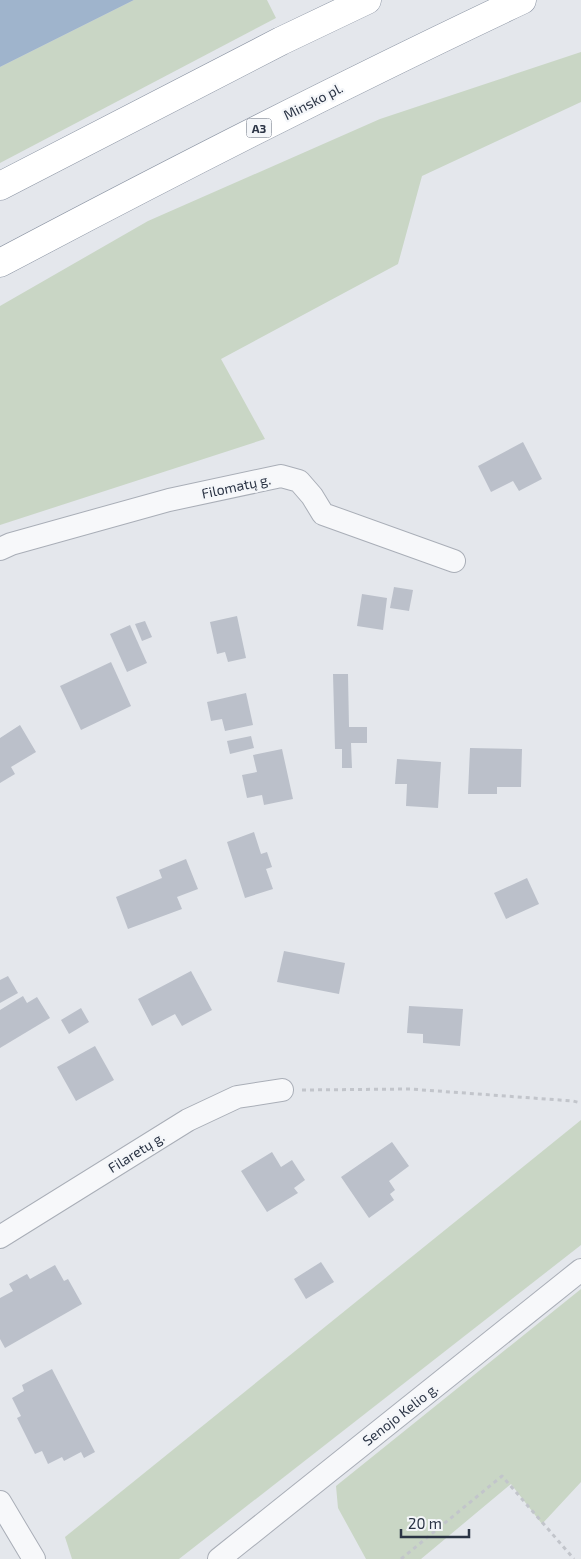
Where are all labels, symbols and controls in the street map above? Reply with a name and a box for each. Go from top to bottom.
street label: Minsko pl. [280,79,346,123]
road number: A3 [246,119,272,138]
street label: Filomatų g. [200,470,272,502]
street label: Filaretų g. [105,1128,167,1176]
street label: Senojo Kelio g. [359,1379,441,1449]
scale bar [401,1506,468,1538]
text: 20 m [408,1514,442,1532]

